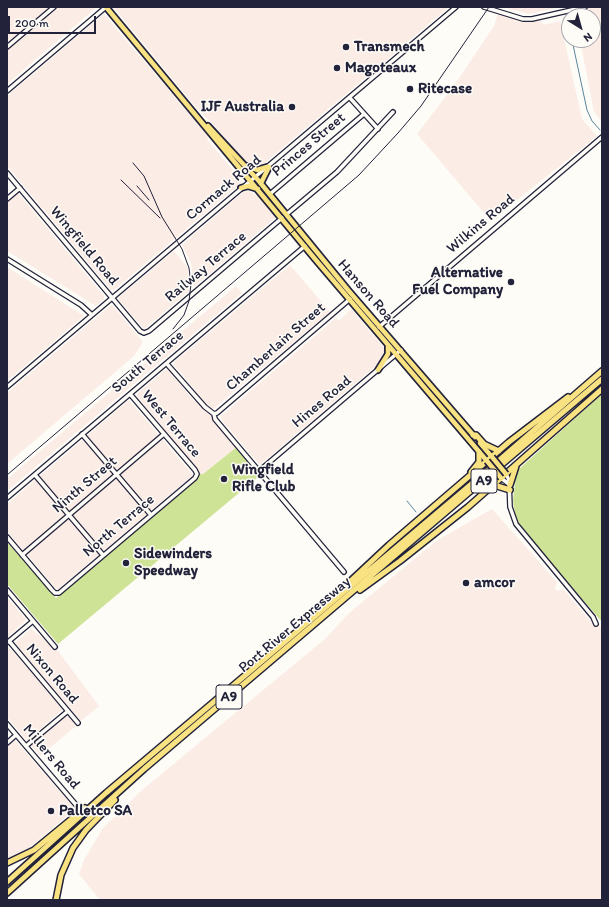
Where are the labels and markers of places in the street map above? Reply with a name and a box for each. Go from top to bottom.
place label: Transmech [354,38,424,56]
marker: Transmech [341,42,351,52]
place label: Magoteaux [345,59,416,77]
marker: Magoteaux [332,63,342,73]
place label: Ritecase [418,80,472,98]
marker: Ritecase [405,84,415,94]
place label: IJF Australia [201,98,284,116]
marker: IJF Australia [287,102,297,112]
place label: Alternative Fuel Company [412,264,503,299]
marker: Alternative Fuel Company [506,277,516,287]
place label: Wingfield Rifle Club [232,461,295,496]
marker: Wingfield Rifle Club [219,474,229,484]
place label: Sidewinders Speedway [134,545,212,580]
marker: Sidewinders Speedway [121,558,131,568]
place label: amcor [474,574,515,592]
marker: amcor [461,578,471,588]
place label: Palletco SA [59,802,132,820]
marker: Palletco SA [46,806,56,816]

